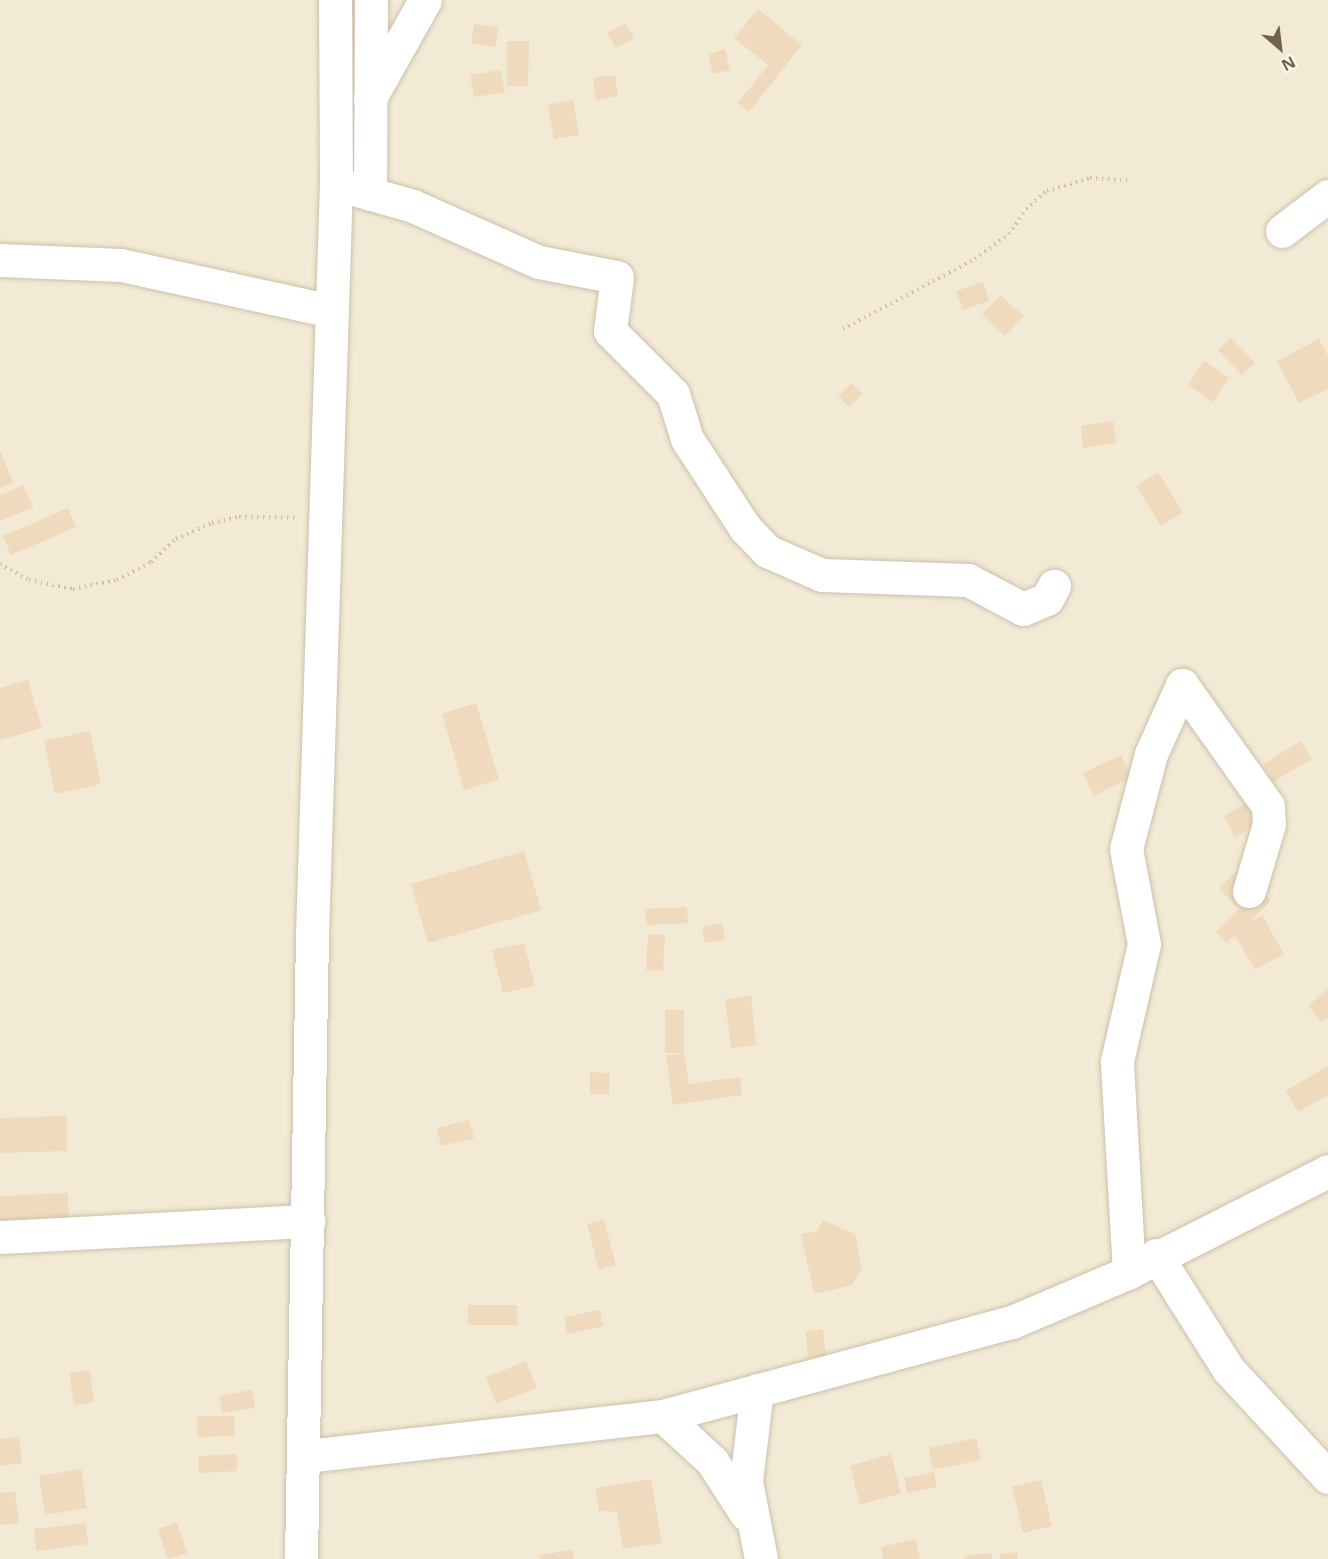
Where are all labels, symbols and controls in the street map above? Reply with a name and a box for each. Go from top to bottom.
north arrow [1250,18,1310,78]
text: N [1278,51,1299,77]

